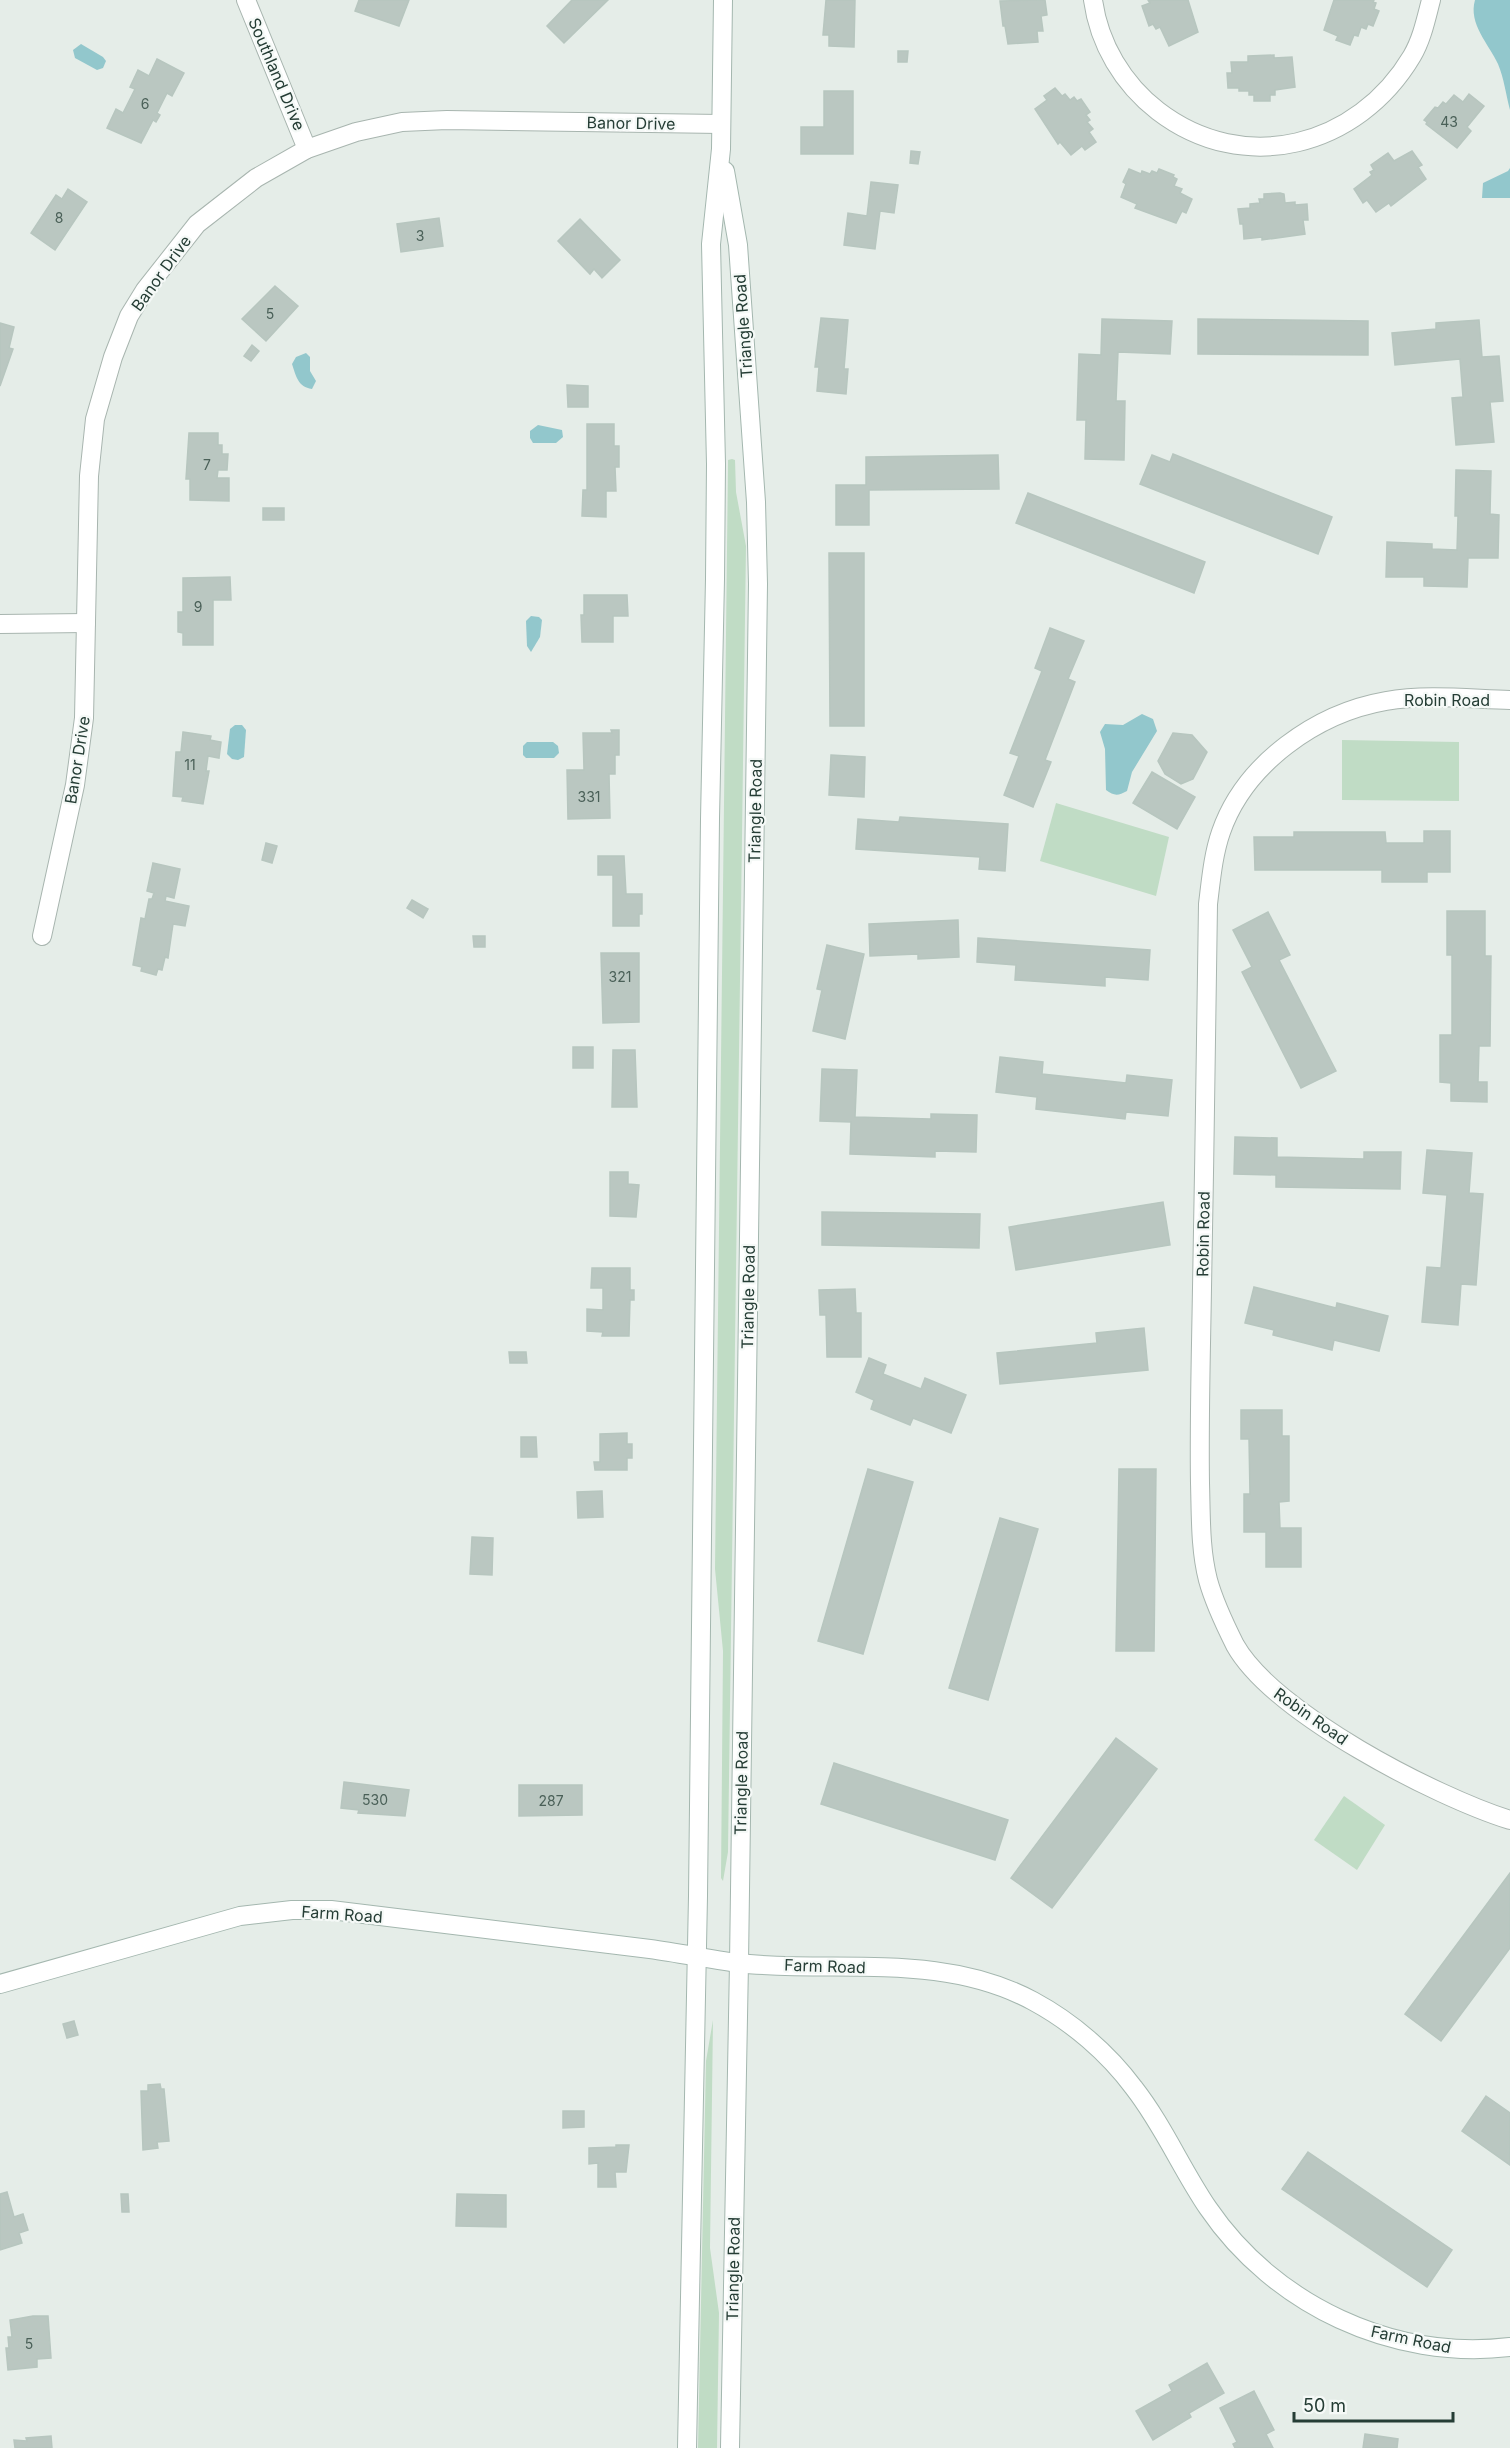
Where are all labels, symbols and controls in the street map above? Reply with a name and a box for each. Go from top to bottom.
street label: Southland Drive [244,15,310,133]
house number: 6 [141,95,149,112]
street label: Banor Drive [586,112,676,134]
house number: 43 [1440,113,1458,130]
house number: 8 [55,209,63,226]
house number: 3 [416,227,424,244]
street label: Banor Drive [127,231,195,315]
street label: Triangle Road [729,273,757,379]
house number: 5 [266,305,274,322]
house number: 7 [203,456,211,473]
house number: 9 [194,598,202,615]
street label: Robin Road [1404,690,1490,710]
street label: Banor Drive [60,715,94,805]
house number: 11 [184,756,196,773]
street label: Triangle Road [744,759,766,863]
house number: 331 [578,788,601,805]
house number: 321 [609,968,631,985]
street label: Robin Road [1192,1191,1214,1277]
street label: Triangle Road [737,1245,759,1349]
street label: Robin Road [1270,1683,1352,1749]
street label: Triangle Road [730,1731,752,1835]
house number: 530 [362,1791,388,1808]
house number: 287 [538,1792,564,1809]
street label: Farm Road [301,1901,383,1927]
street label: Farm Road [784,1955,866,1977]
street label: Triangle Road [722,2217,744,2321]
street label: Farm Road [1369,2321,1453,2357]
house number: 5 [25,2335,33,2352]
scale bar [1294,2385,1453,2423]
text: 50 m [1303,2395,1346,2416]

